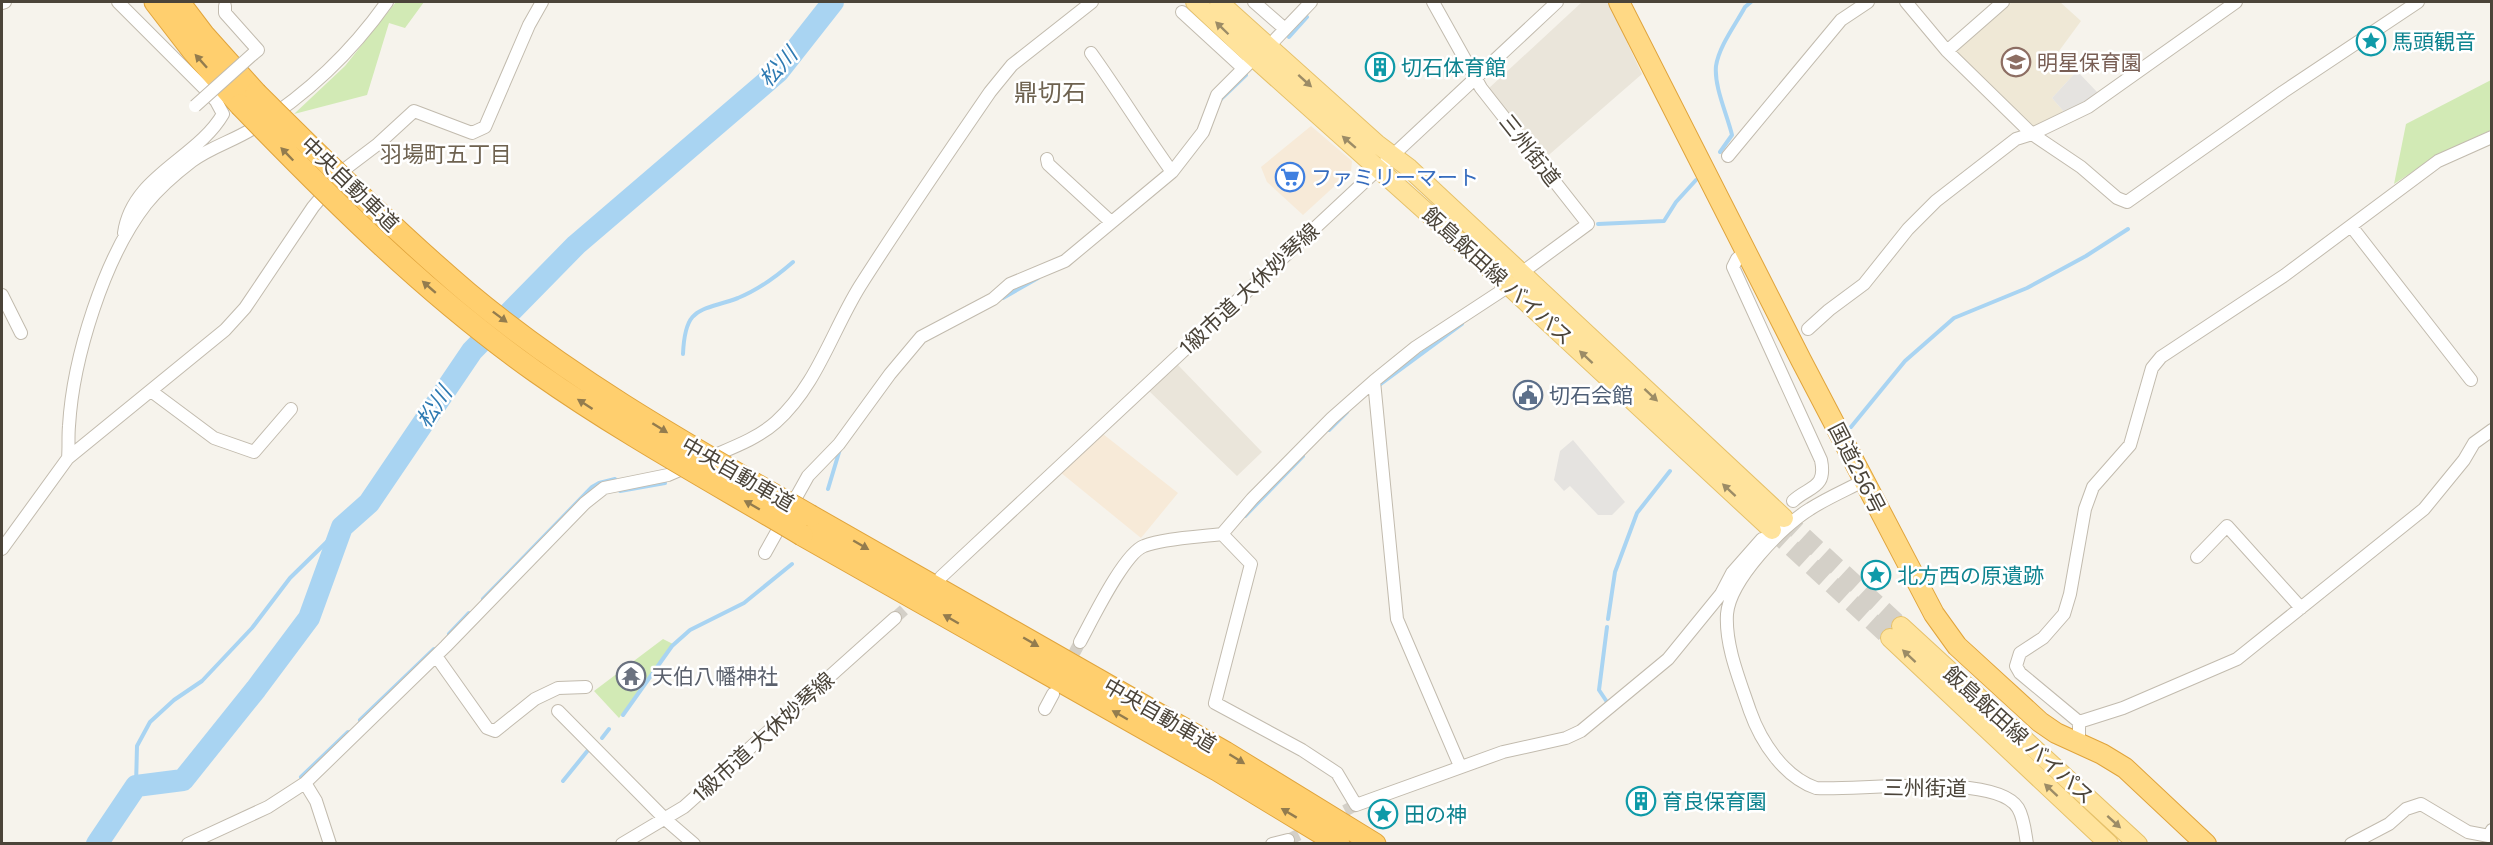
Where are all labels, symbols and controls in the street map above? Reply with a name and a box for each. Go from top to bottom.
one-way arrow [1215,22,1230,35]
place icon: 馬頭観音 [2355,25,2387,57]
place label: 馬頭観音 [2392,29,2476,54]
water label: 松川 [753,40,804,92]
school or university icon: 明星保育園 [2000,46,2032,78]
place label: 明星保育園 [2037,50,2142,75]
building icon: 切石体育館 [1364,51,1396,83]
one-way arrow [195,54,208,69]
place label: 切石体育館 [1401,55,1506,80]
one-way arrow [1298,74,1313,88]
district label: 鼎切石 [1014,78,1086,107]
street label: 三州街道 [1494,109,1566,191]
street label: 中央自動車道 [296,131,404,237]
one-way arrow [1341,135,1356,149]
district label: 羽場町五丁目 [380,141,512,168]
one-way arrow [281,147,295,161]
supermarket icon: ファミリーマート [1274,161,1306,193]
place label: ファミリーマート [1311,165,1479,190]
street label: 飯島飯田線 バイパス [1418,202,1578,350]
street label: 1級市道 大休妙琴線 [1174,218,1324,360]
one-way arrow [422,280,437,294]
one-way arrow [492,311,508,324]
one-way arrow [1579,350,1594,364]
public building icon: 切石会館 [1512,379,1544,411]
water label: 松川 [411,380,459,433]
place label: 切石会館 [1549,383,1633,408]
one-way arrow [1644,388,1659,402]
one-way arrow [578,398,594,410]
street label: 国道256号 [1823,418,1891,518]
one-way arrow [652,423,668,434]
street label: 中央自動車道 [677,432,799,516]
one-way arrow [1722,483,1737,497]
one-way arrow [744,500,760,511]
one-way arrow [853,540,870,550]
place icon: 北方西の原遺跡 [1860,559,1892,591]
place label: 北方西の原遺跡 [1897,563,2044,588]
one-way arrow [942,614,959,624]
one-way arrow [1023,636,1039,647]
one-way arrow [1901,649,1916,663]
temple icon: 天伯八幡神社 [615,660,647,692]
street label: 飯島飯田線 バイパス [1939,661,2099,809]
place label: 天伯八幡神社 [652,664,778,689]
street label: 1級市道 大休妙琴線 [687,667,839,807]
street label: 中央自動車道 [1099,673,1221,757]
one-way arrow [1112,710,1129,720]
one-way arrow [1229,753,1245,764]
street label: 三州街道 [1883,775,1967,801]
one-way arrow [2044,783,2058,797]
building icon: 育良保育園 [1625,785,1657,817]
place label: 育良保育園 [1662,789,1767,814]
place icon: 田の神 [1367,798,1399,830]
place label: 田の神 [1404,802,1467,827]
one-way arrow [1281,807,1297,818]
one-way arrow [2107,815,2122,829]

